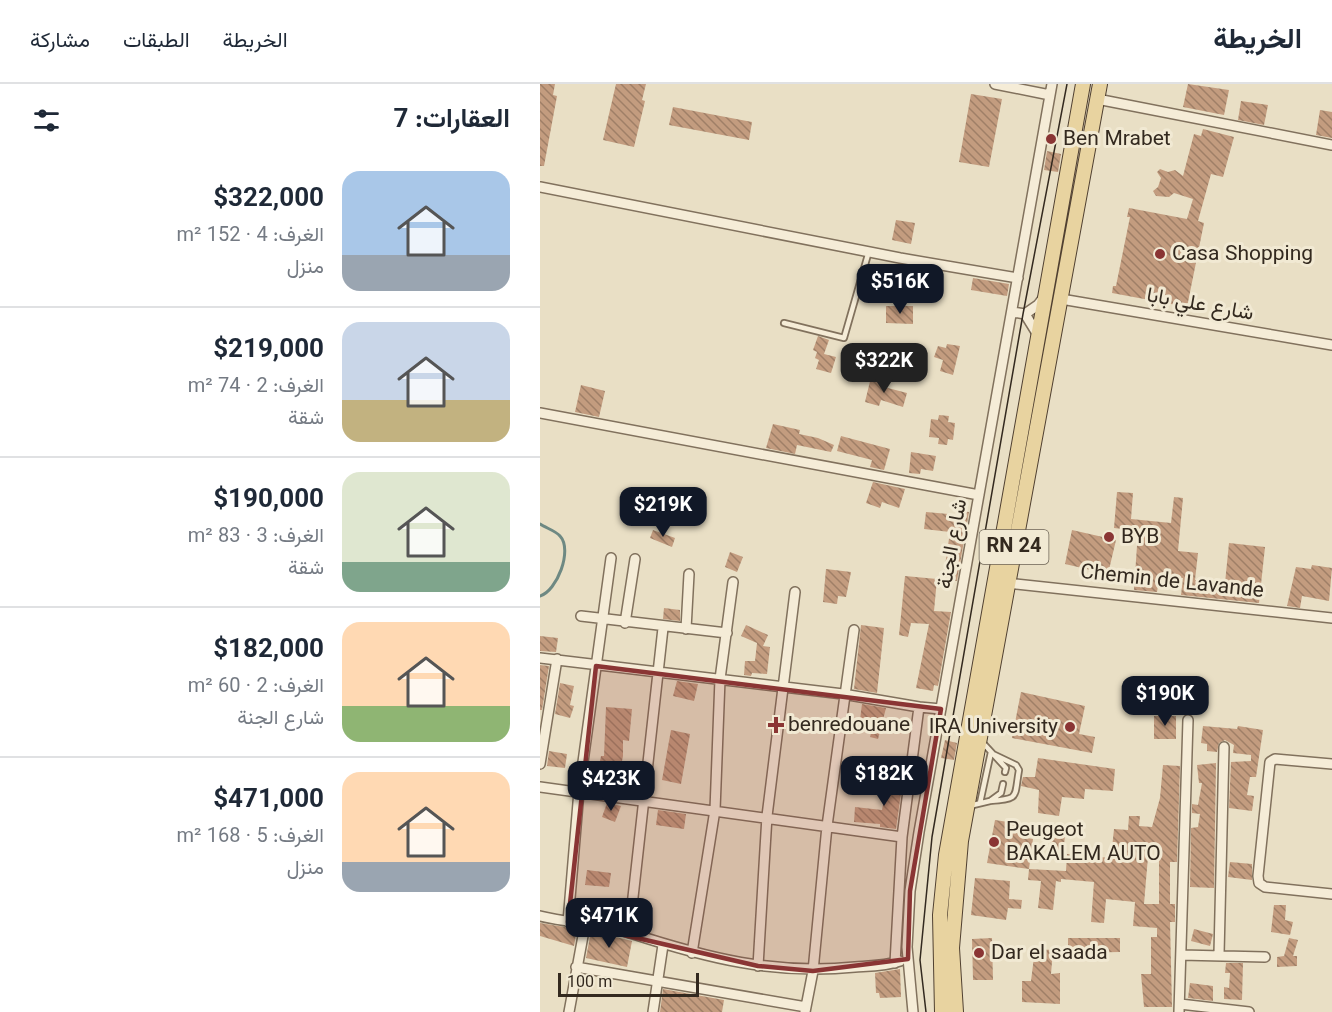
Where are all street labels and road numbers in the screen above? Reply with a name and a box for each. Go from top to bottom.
street label: شارع علي بابا [1144,279,1256,331]
street label: شارع الجنة [929,496,977,592]
road number: RN 24 [980,530,1048,564]
street label: Chemin de Lavande [1079,556,1265,608]

